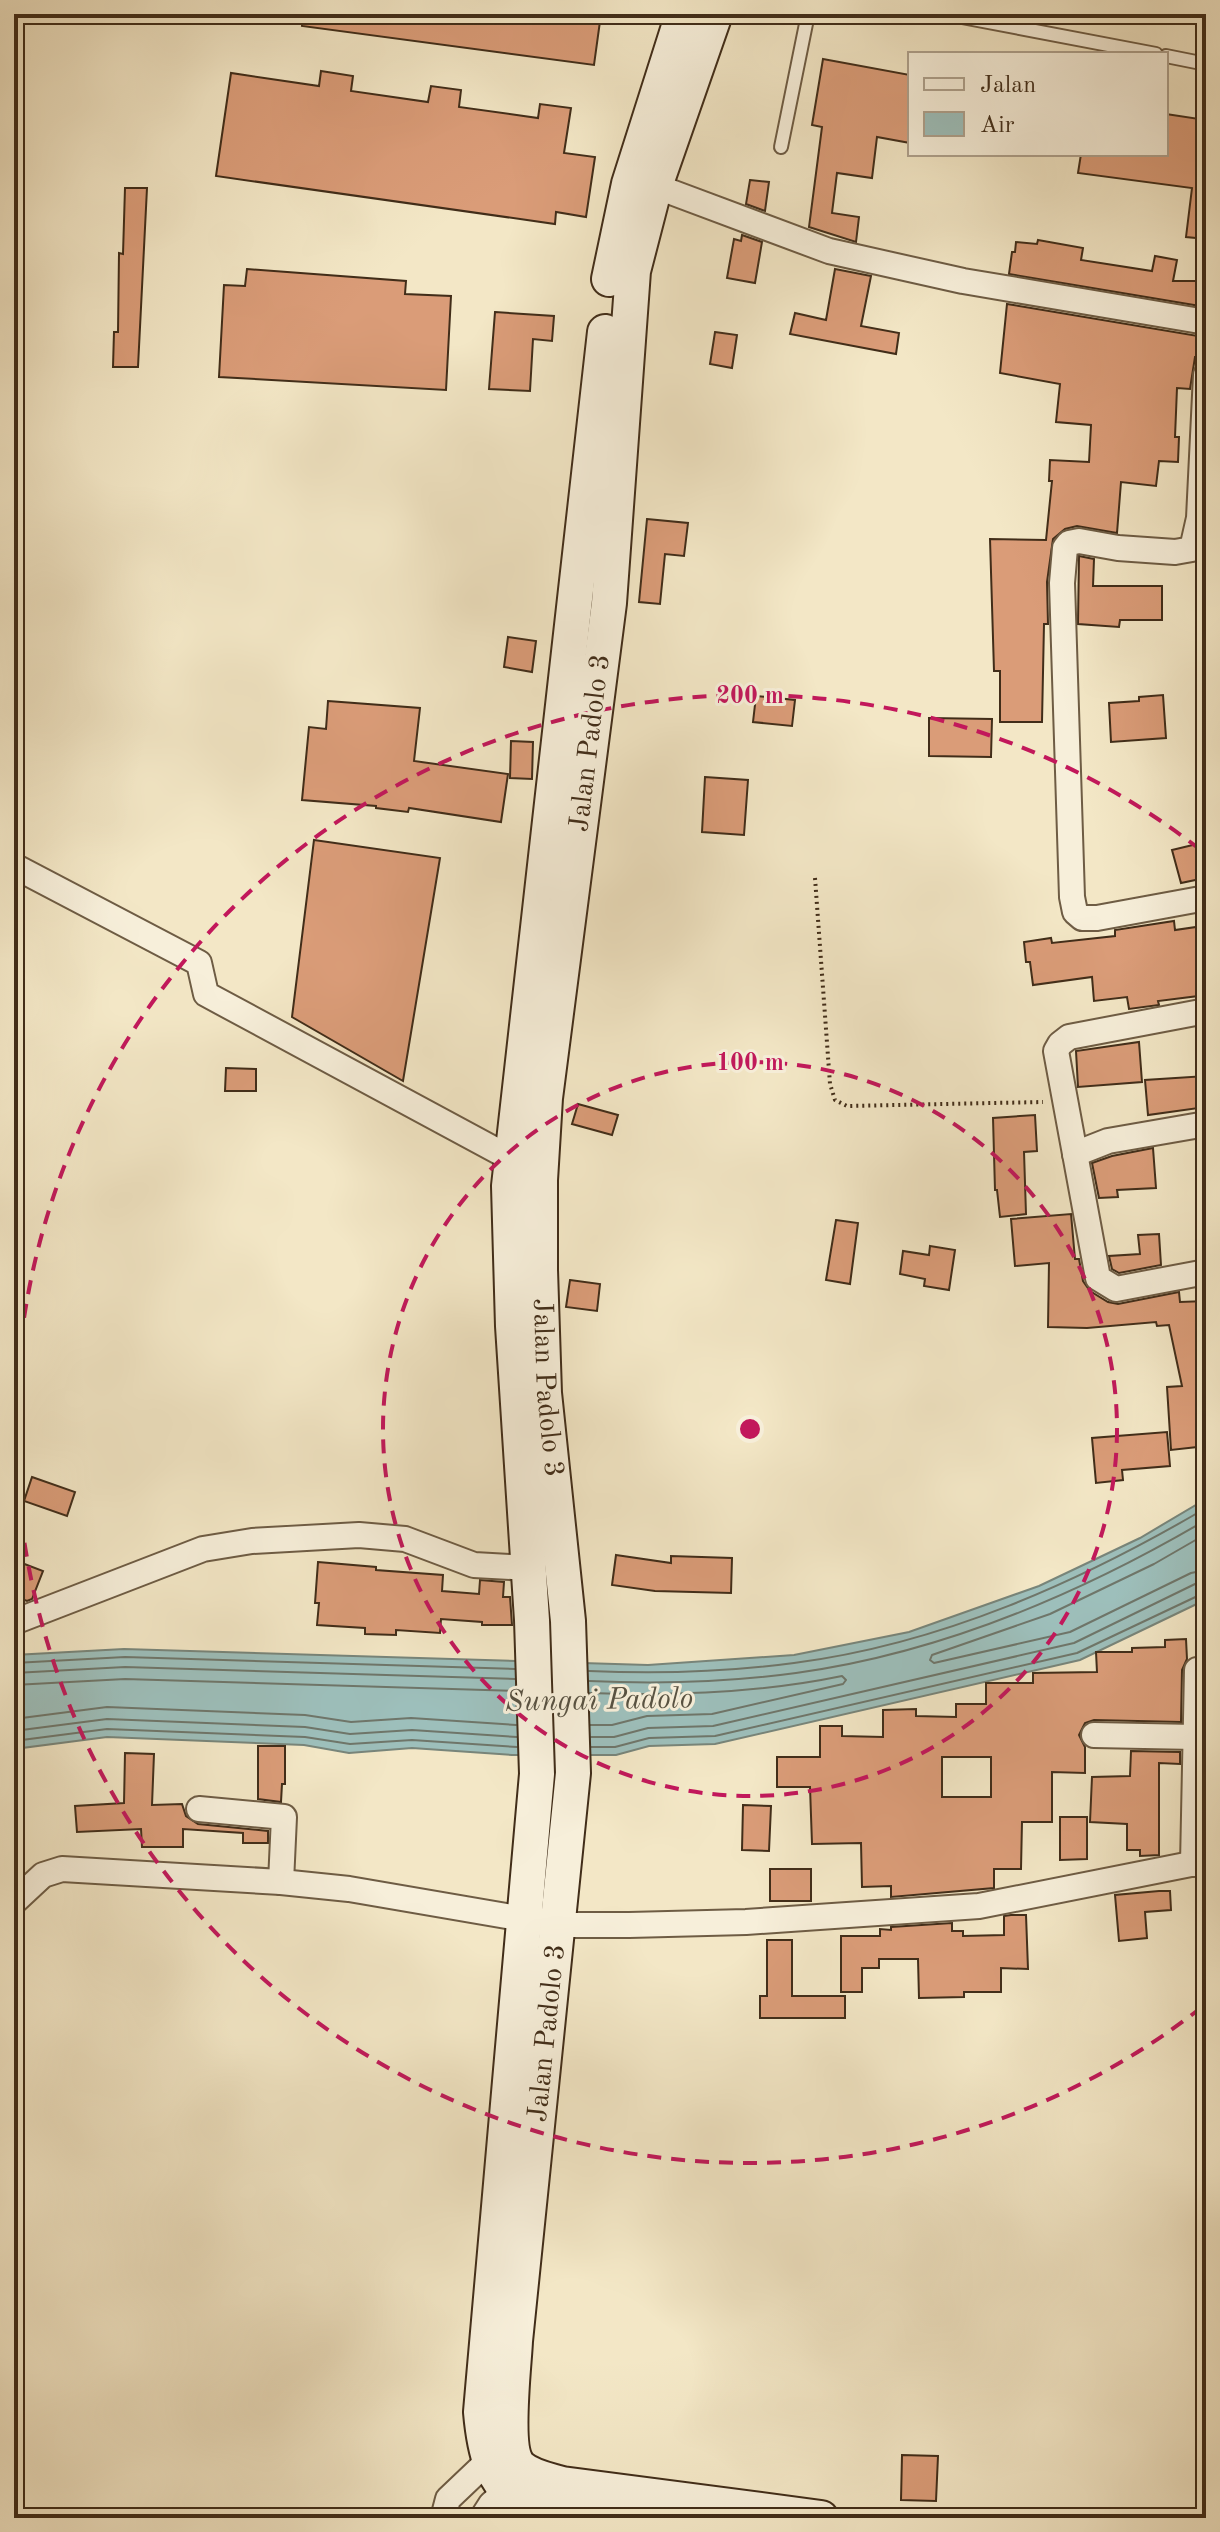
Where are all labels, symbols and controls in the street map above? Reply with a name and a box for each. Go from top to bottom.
legend [908,52,1168,156]
text: Jalan [980,74,1036,98]
text: Air [980,114,1015,138]
street label: Jalan Padolo 3 [566,652,616,834]
text: 200 m [716,685,784,709]
text: 100 m [716,1052,784,1076]
street label: Jalan Padolo 3 [527,1298,567,1478]
centre of rings [736,1415,764,1443]
water label: Sungai Padolo [504,1684,694,1718]
street label: Jalan Padolo 3 [525,1943,571,2123]

